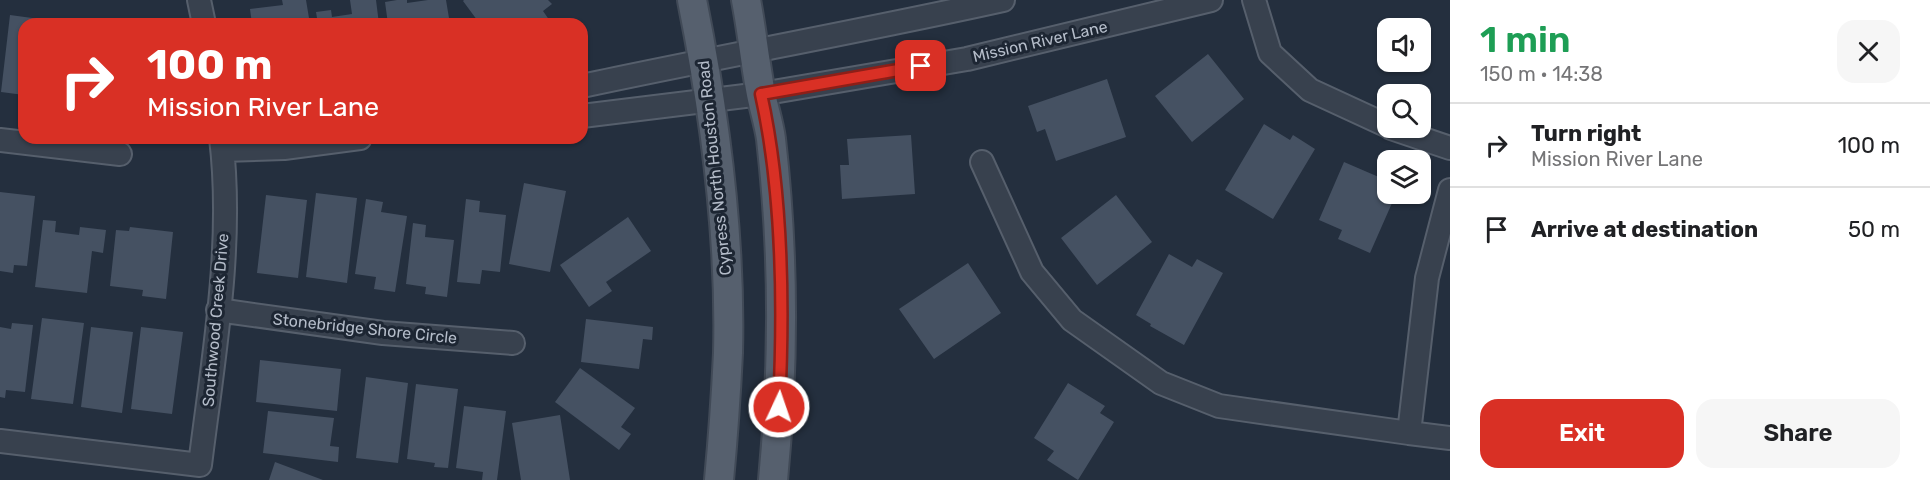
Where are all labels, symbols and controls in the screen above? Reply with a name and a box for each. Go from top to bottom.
street label: Mission River Lane [971,17,1109,66]
map controls [1377,18,1431,204]
button: sound [1377,18,1431,72]
text: 1 min [1480,18,1571,61]
button: close [1837,20,1900,83]
text: 100 m [147,40,272,90]
pin [895,40,946,91]
icon: right [48,42,126,120]
icon: arrive [904,49,937,82]
street label: Cypress North Houston Road [694,60,735,276]
text: 150 m · 14:38 [1480,62,1603,86]
button: search [1377,84,1431,138]
text: Mission River Lane [147,91,379,123]
text: Turn right [1531,120,1641,147]
icon: right [1480,129,1513,162]
text: 100 m [1838,132,1900,159]
text: Mission River Lane [1531,147,1703,171]
button: layers [1377,150,1431,204]
icon: arrive [1480,213,1513,246]
text: Arrive at destination [1531,216,1758,243]
text: 50 m [1848,216,1900,243]
street label: Southwood Creek Drive [198,232,233,408]
street label: Stonebridge Shore Circle [272,309,458,348]
position arrow [747,375,811,439]
button: Exit [1480,399,1684,468]
button: Share [1696,399,1900,468]

